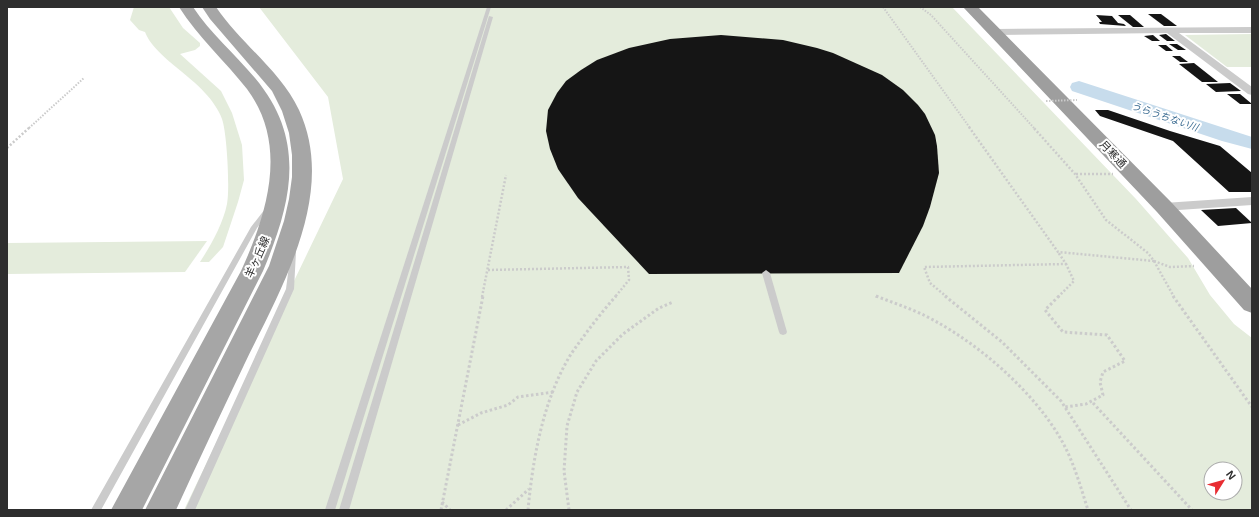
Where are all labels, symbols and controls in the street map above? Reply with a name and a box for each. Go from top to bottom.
water label: うらうちない川 [1130,100,1201,133]
street label: 月寒通 [1097,138,1129,170]
street label: 羊ヶ丘線 [243,234,271,280]
north arrow [1203,461,1243,501]
text: N [1224,468,1238,482]

